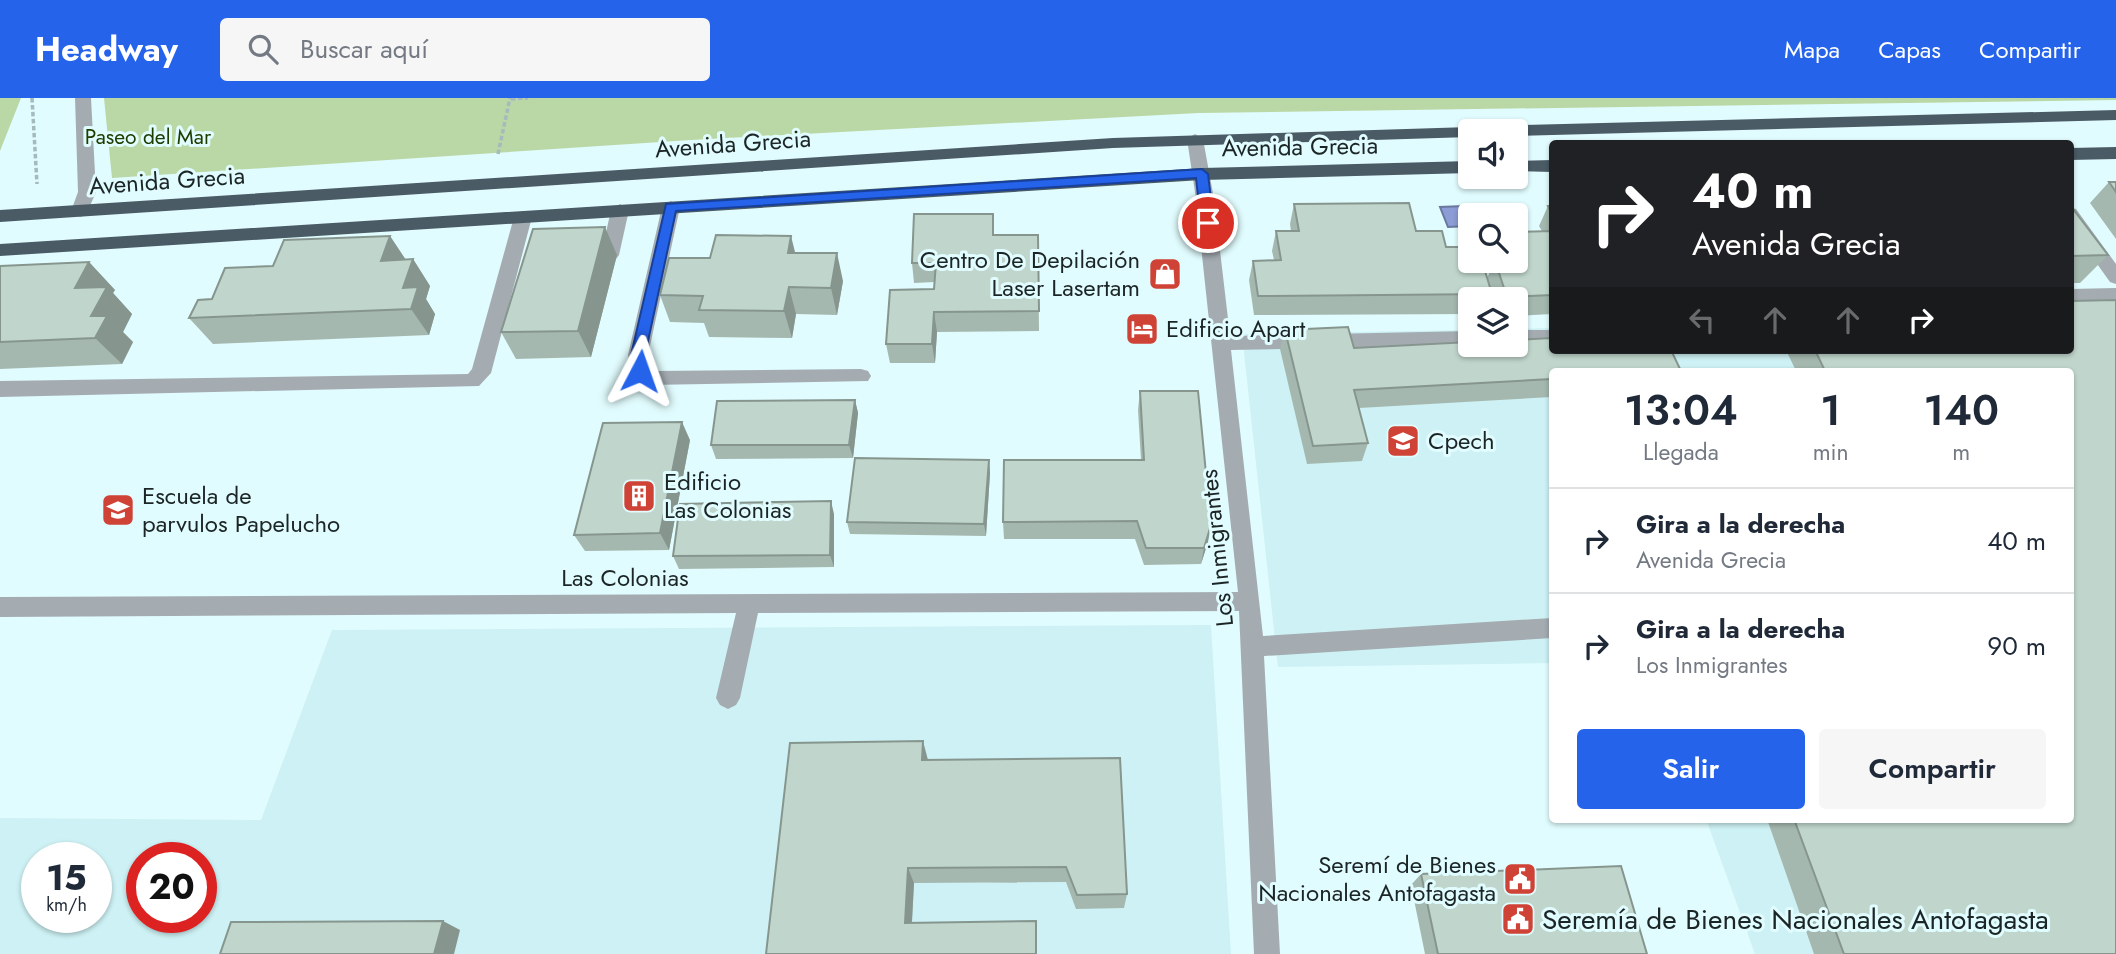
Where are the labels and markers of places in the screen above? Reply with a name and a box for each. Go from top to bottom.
pin [1178,193,1238,253]
place label: Centro De Depilación Laser Lasertam [920,242,1140,305]
shop icon: Centro De Depilación Laser Lasertam [1146,255,1184,293]
hotel icon: Edificio Apart [1123,310,1161,348]
place label: Edificio Apart [1166,311,1306,346]
school or university icon: Cpech [1384,422,1422,460]
place label: Cpech [1428,423,1495,458]
place label: Edificio Las Colonias [664,464,791,527]
building icon: Edificio Las Colonias [620,477,658,515]
place label: Escuela de parvulos Papelucho [142,478,340,541]
school or university icon: Escuela de parvulos Papelucho [99,491,137,529]
place label: Seremí de Bienes Nacionales Antofagasta [1258,847,1496,910]
public building icon: Seremí de Bienes Nacionales Antofagasta [1501,860,1539,898]
place label: Seremía de Bienes Nacionales Antofagasta [1542,899,2049,940]
public building icon: Seremía de Bienes Nacionales Antofagasta [1499,900,1537,938]

